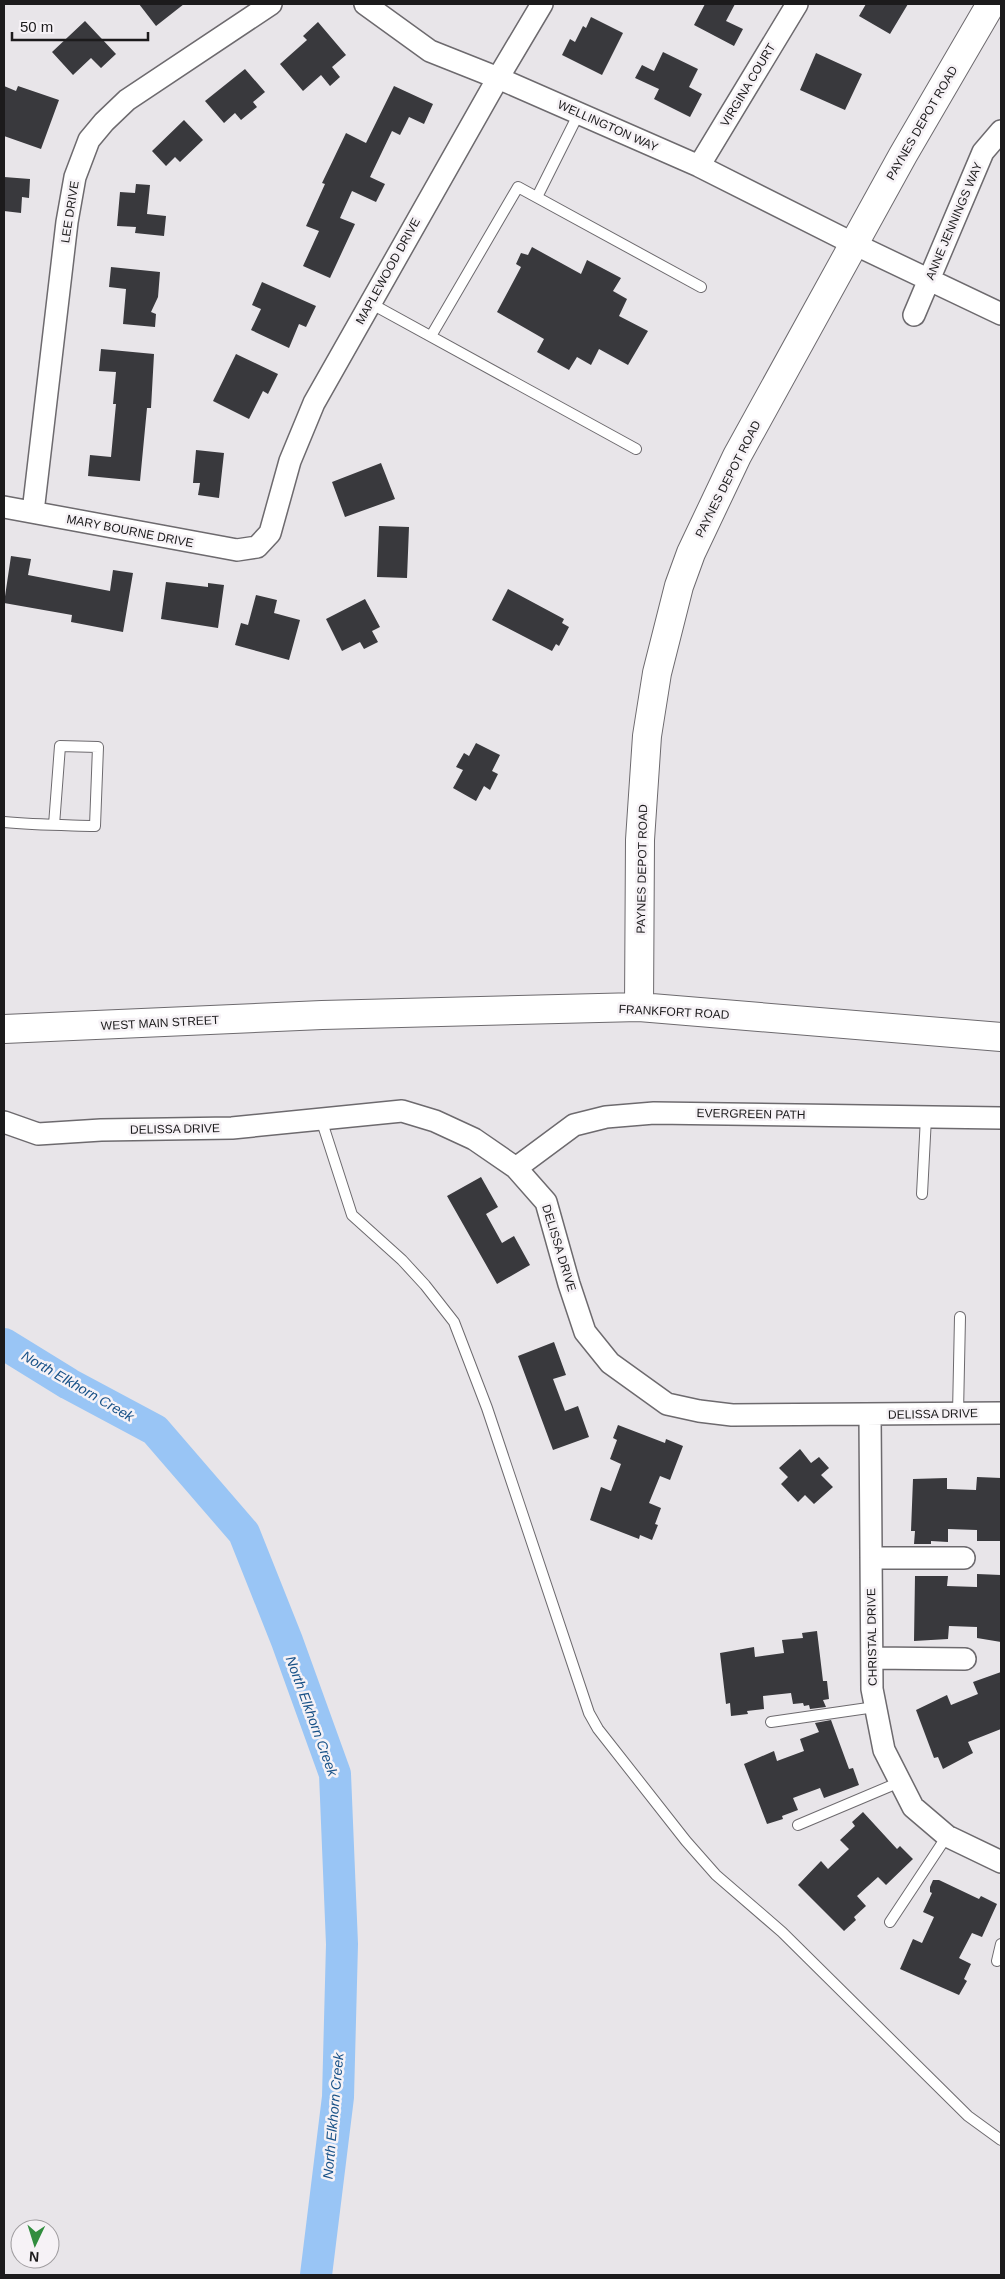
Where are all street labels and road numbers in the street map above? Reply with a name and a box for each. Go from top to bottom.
street label: VIRGINA COURT [718,40,779,129]
street label: PAYNES DEPOT ROAD [884,63,961,183]
street label: WELLINGTON WAY [556,98,660,154]
street label: ANNE JENNINGS WAY [923,160,985,282]
street label: LEE DRIVE [58,180,82,244]
street label: MAPLEWOOD DRIVE [353,215,423,327]
street label: PAYNES DEPOT ROAD [692,418,764,540]
street label: MARY BOURNE DRIVE [65,512,195,550]
street label: PAYNES DEPOT ROAD [634,804,650,934]
street label: FRANKFORT ROAD [618,1002,730,1022]
street label: WEST MAIN STREET [100,1013,220,1033]
street label: EVERGREEN PATH [696,1106,806,1122]
street label: DELISSA DRIVE [130,1121,220,1137]
street label: DELISSA DRIVE [539,1203,579,1293]
street label: DELISSA DRIVE [888,1406,978,1422]
street label: CHRISTAL DRIVE [864,1588,880,1686]

